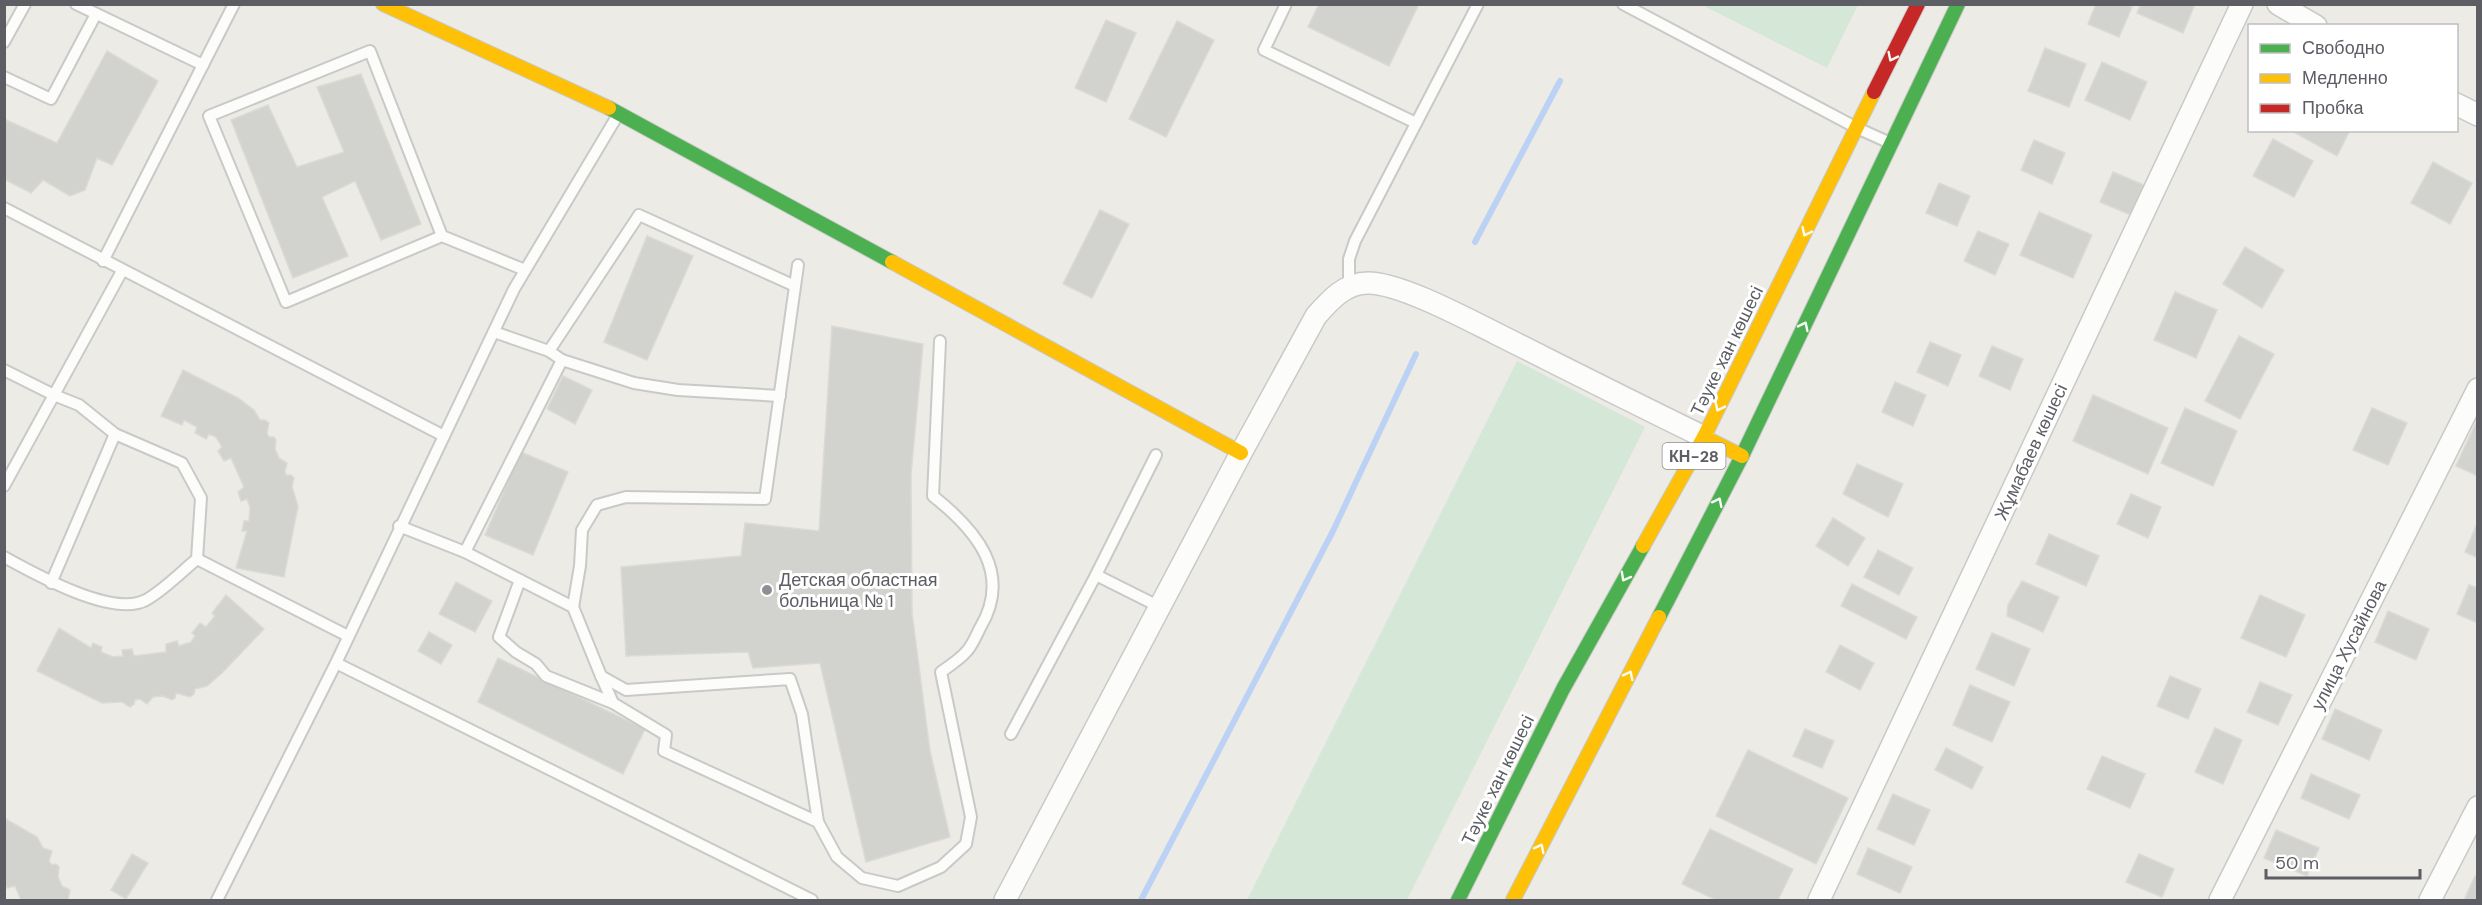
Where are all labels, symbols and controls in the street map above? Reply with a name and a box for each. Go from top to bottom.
legend [2248,24,2458,132]
text: Свободно [2302,36,2385,60]
one-way arrow [1888,51,1899,61]
text: Медленно [2302,66,2388,90]
text: Пробка [2302,96,2365,120]
one-way arrow [1801,225,1813,236]
street label: Тәуке хан көшесі [1685,282,1769,420]
one-way arrow [1796,322,1808,333]
street label: Жұмабаев көшесі [1989,380,2073,524]
one-way arrow [1715,400,1727,411]
road number: КН-28 [1662,443,1726,469]
one-way arrow [1711,497,1723,508]
place label: Детская областная больница № 1 [779,568,937,613]
one-way arrow [1621,571,1633,582]
street label: улица Хусайнова [2306,575,2393,714]
marker: Детская областная больница № 1 [760,583,774,597]
one-way arrow [1622,671,1633,681]
street label: Тәуке хан көшесі [1456,711,1540,849]
scale bar [2266,842,2420,880]
one-way arrow [1533,844,1544,855]
text: 50 m [2275,851,2319,875]

